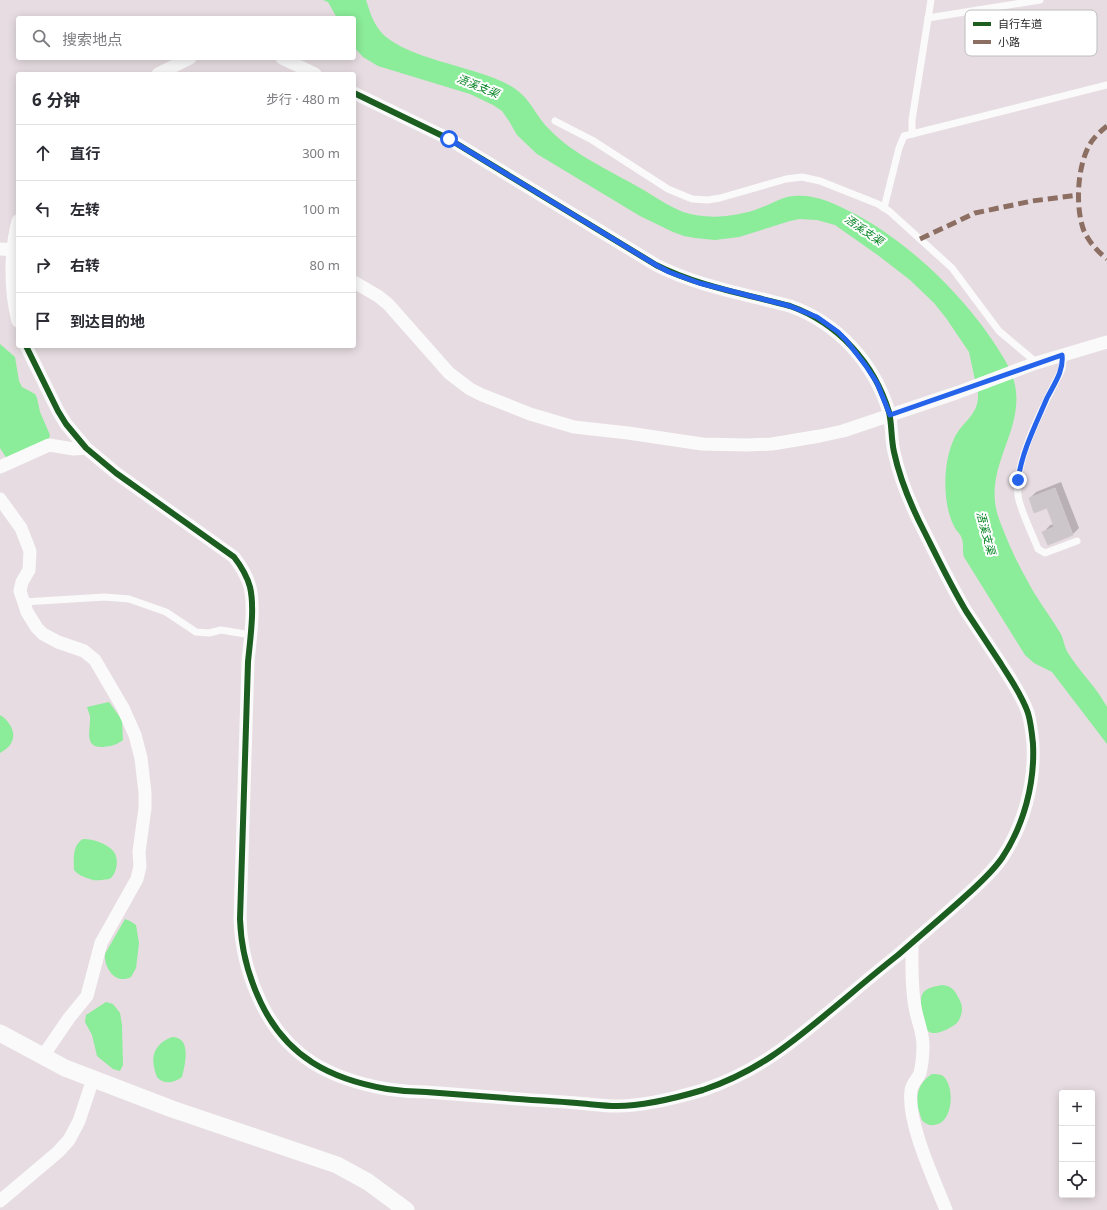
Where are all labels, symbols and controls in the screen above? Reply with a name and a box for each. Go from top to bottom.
legend [965,10,1097,56]
search box [16,16,356,60]
text: 自行车道 [998,16,1042,31]
icon: search [30,27,52,49]
text: 搜索地点 [62,29,122,49]
text: 小路 [998,34,1020,49]
water label: 浯溪支渠 [455,70,503,101]
text: 6 分钟 [32,88,80,111]
text: 步行 · 480 m [266,90,340,108]
route start [440,130,458,148]
icon: ahead [32,142,54,164]
text: 直行 [70,143,100,163]
text: 300 m [302,144,340,162]
icon: left [32,198,54,220]
text: 左转 [70,199,100,219]
text: 100 m [302,200,340,218]
water label: 浯溪支渠 [842,211,888,249]
icon: right [32,254,54,276]
text: 右转 [70,255,100,275]
text: 80 m [310,256,340,274]
icon: arrive [32,310,54,332]
text: 到达目的地 [70,311,145,331]
route end [1009,471,1027,489]
water label: 浯溪支渠 [974,510,1000,558]
map controls [1059,1090,1095,1198]
button: + [1059,1090,1095,1126]
button: − [1059,1126,1095,1162]
button: locate [1059,1162,1095,1198]

